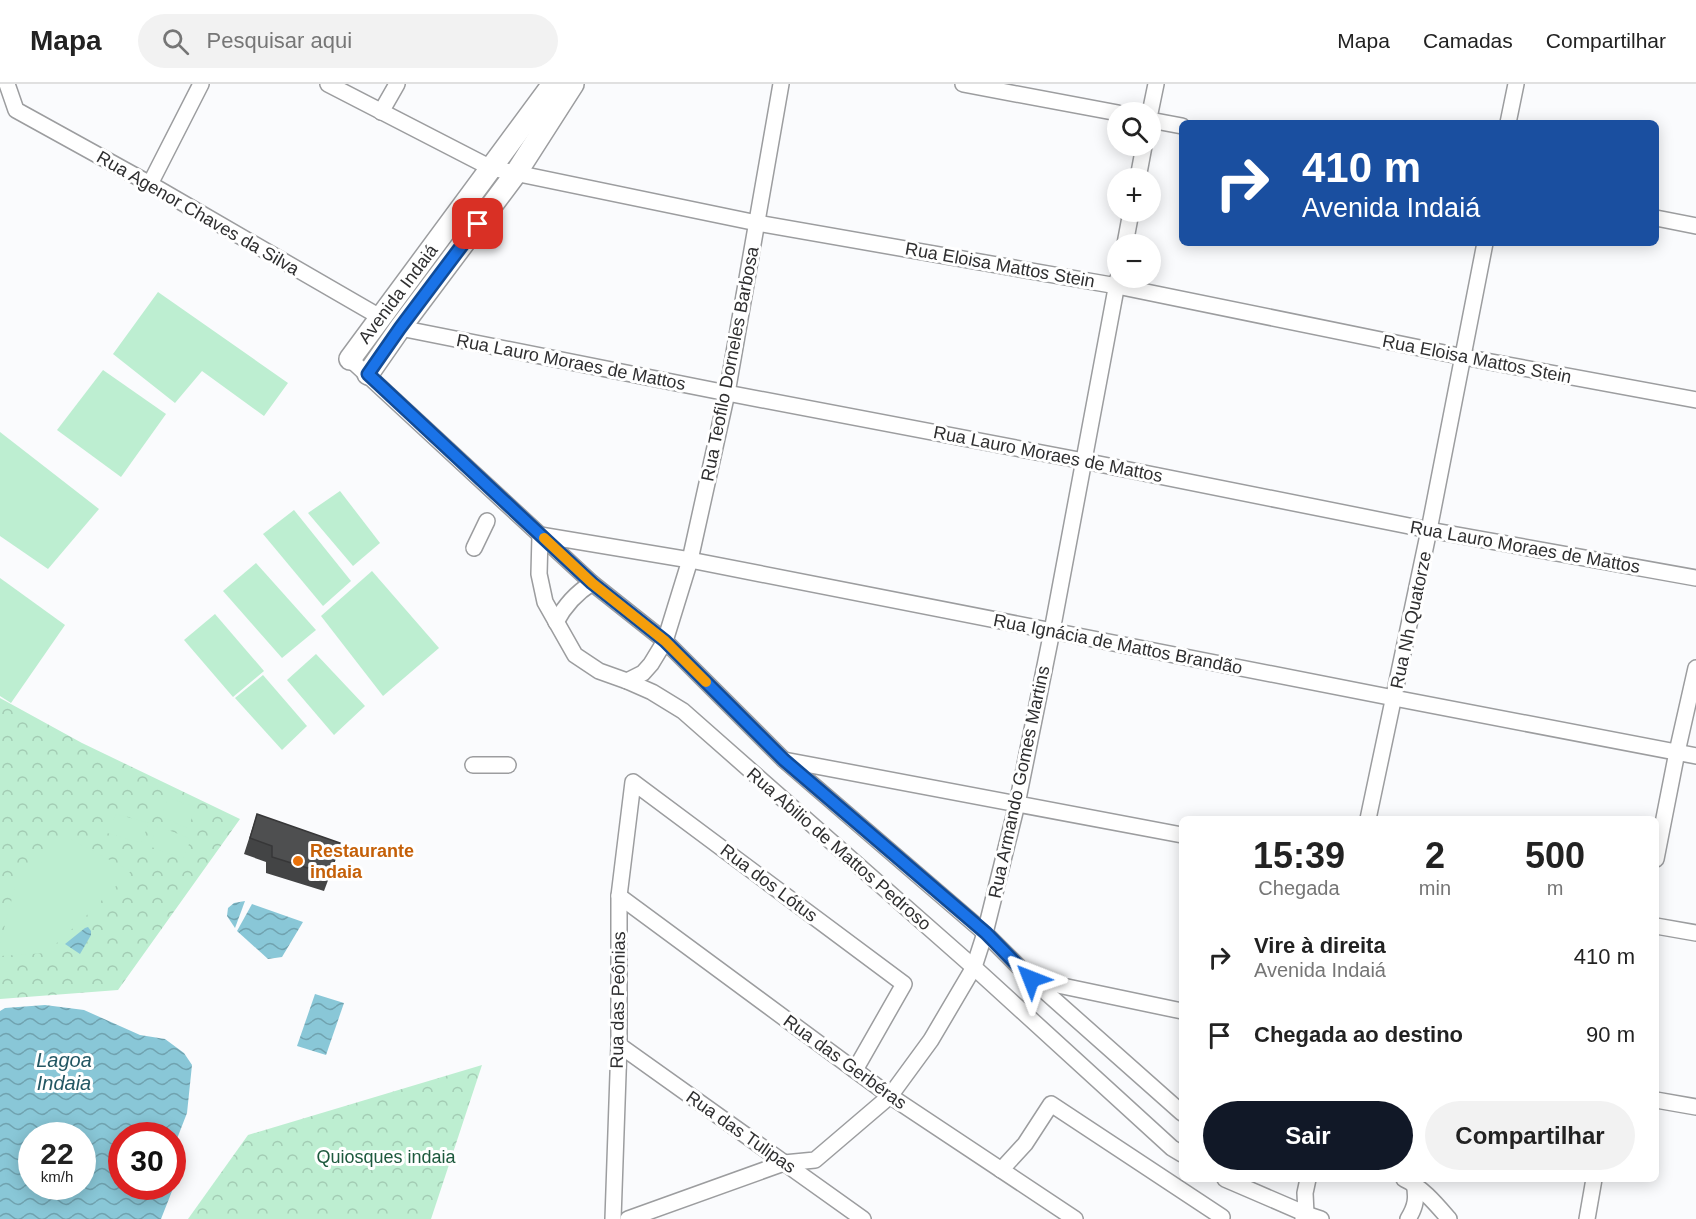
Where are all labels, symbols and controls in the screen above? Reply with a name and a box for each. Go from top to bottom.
search box [138,14,558,68]
text: Mapa [30,25,102,56]
icon: search [159,25,192,58]
text: Pesquisar aqui [207,28,352,53]
text: Mapa [1337,29,1390,52]
text: Camadas [1423,29,1513,52]
text: Compartilhar [1546,29,1666,52]
map controls [1107,102,1161,288]
button: search [1107,102,1161,156]
icon: right [1203,144,1281,222]
text: 410 m [1302,144,1421,191]
street label: Rua Agenor Chaves da Silva [93,147,304,280]
button: + [1107,168,1161,222]
text: Avenida Indaiá [1302,193,1480,223]
pin [452,198,503,249]
icon: arrive [461,207,494,240]
button: − [1107,234,1161,288]
street label: Rua Eloisa Mattos Stein [904,238,1096,292]
street label: Avenida Indaiá [354,240,442,347]
street label: Rua Teofilo Dorneles Barbosa [697,244,763,483]
street label: Rua Lauro Moraes de Mattos [455,330,687,394]
street label: Rua Eloisa Mattos Stein [1381,331,1573,387]
street label: Rua Lauro Moraes de Mattos [932,422,1164,486]
street label: Rua Lauro Moraes de Mattos [1408,517,1642,577]
street label: Rua Nh Quatorze [1387,549,1435,691]
street label: Rua Ignácia de Mattos Brandão [992,610,1244,678]
street label: Rua Armando Gomes Martins [985,664,1053,900]
street label: Rua Abilio de Mattos Pedroso [743,764,935,934]
text: 15:39 [1253,835,1345,876]
text: 2 [1425,835,1445,876]
text: 500 [1525,835,1585,876]
street label: Rua dos Lótus [717,840,821,926]
place label: Restaurante indaia [310,841,414,882]
marker: Restaurante indaia [291,854,305,868]
text: Chegada [1258,877,1340,899]
text: min [1419,877,1451,899]
text: m [1547,877,1563,899]
street label: Rua das Peônias [607,931,629,1069]
text: Vire à direita [1254,933,1386,958]
icon: right [1203,941,1236,974]
text: 410 m [1574,944,1635,969]
position arrow [999,947,1063,1011]
text: Avenida Indaiá [1254,959,1386,981]
street label: Rua das Gerbéras [780,1011,910,1113]
icon: arrive [1203,1019,1236,1052]
text: Chegada ao destino [1254,1022,1463,1047]
text: 90 m [1586,1022,1635,1047]
water label: Lagoa Indaia [36,1049,92,1094]
street label: Rua das Tulipas [682,1087,800,1177]
button: Sair [1203,1101,1413,1170]
button: Compartilhar [1425,1101,1635,1170]
speed limit sign: 30 [108,1122,186,1200]
text: 22 [40,1137,74,1170]
park label: Quiosques indaia [316,1147,457,1167]
text: km/h [41,1168,73,1185]

